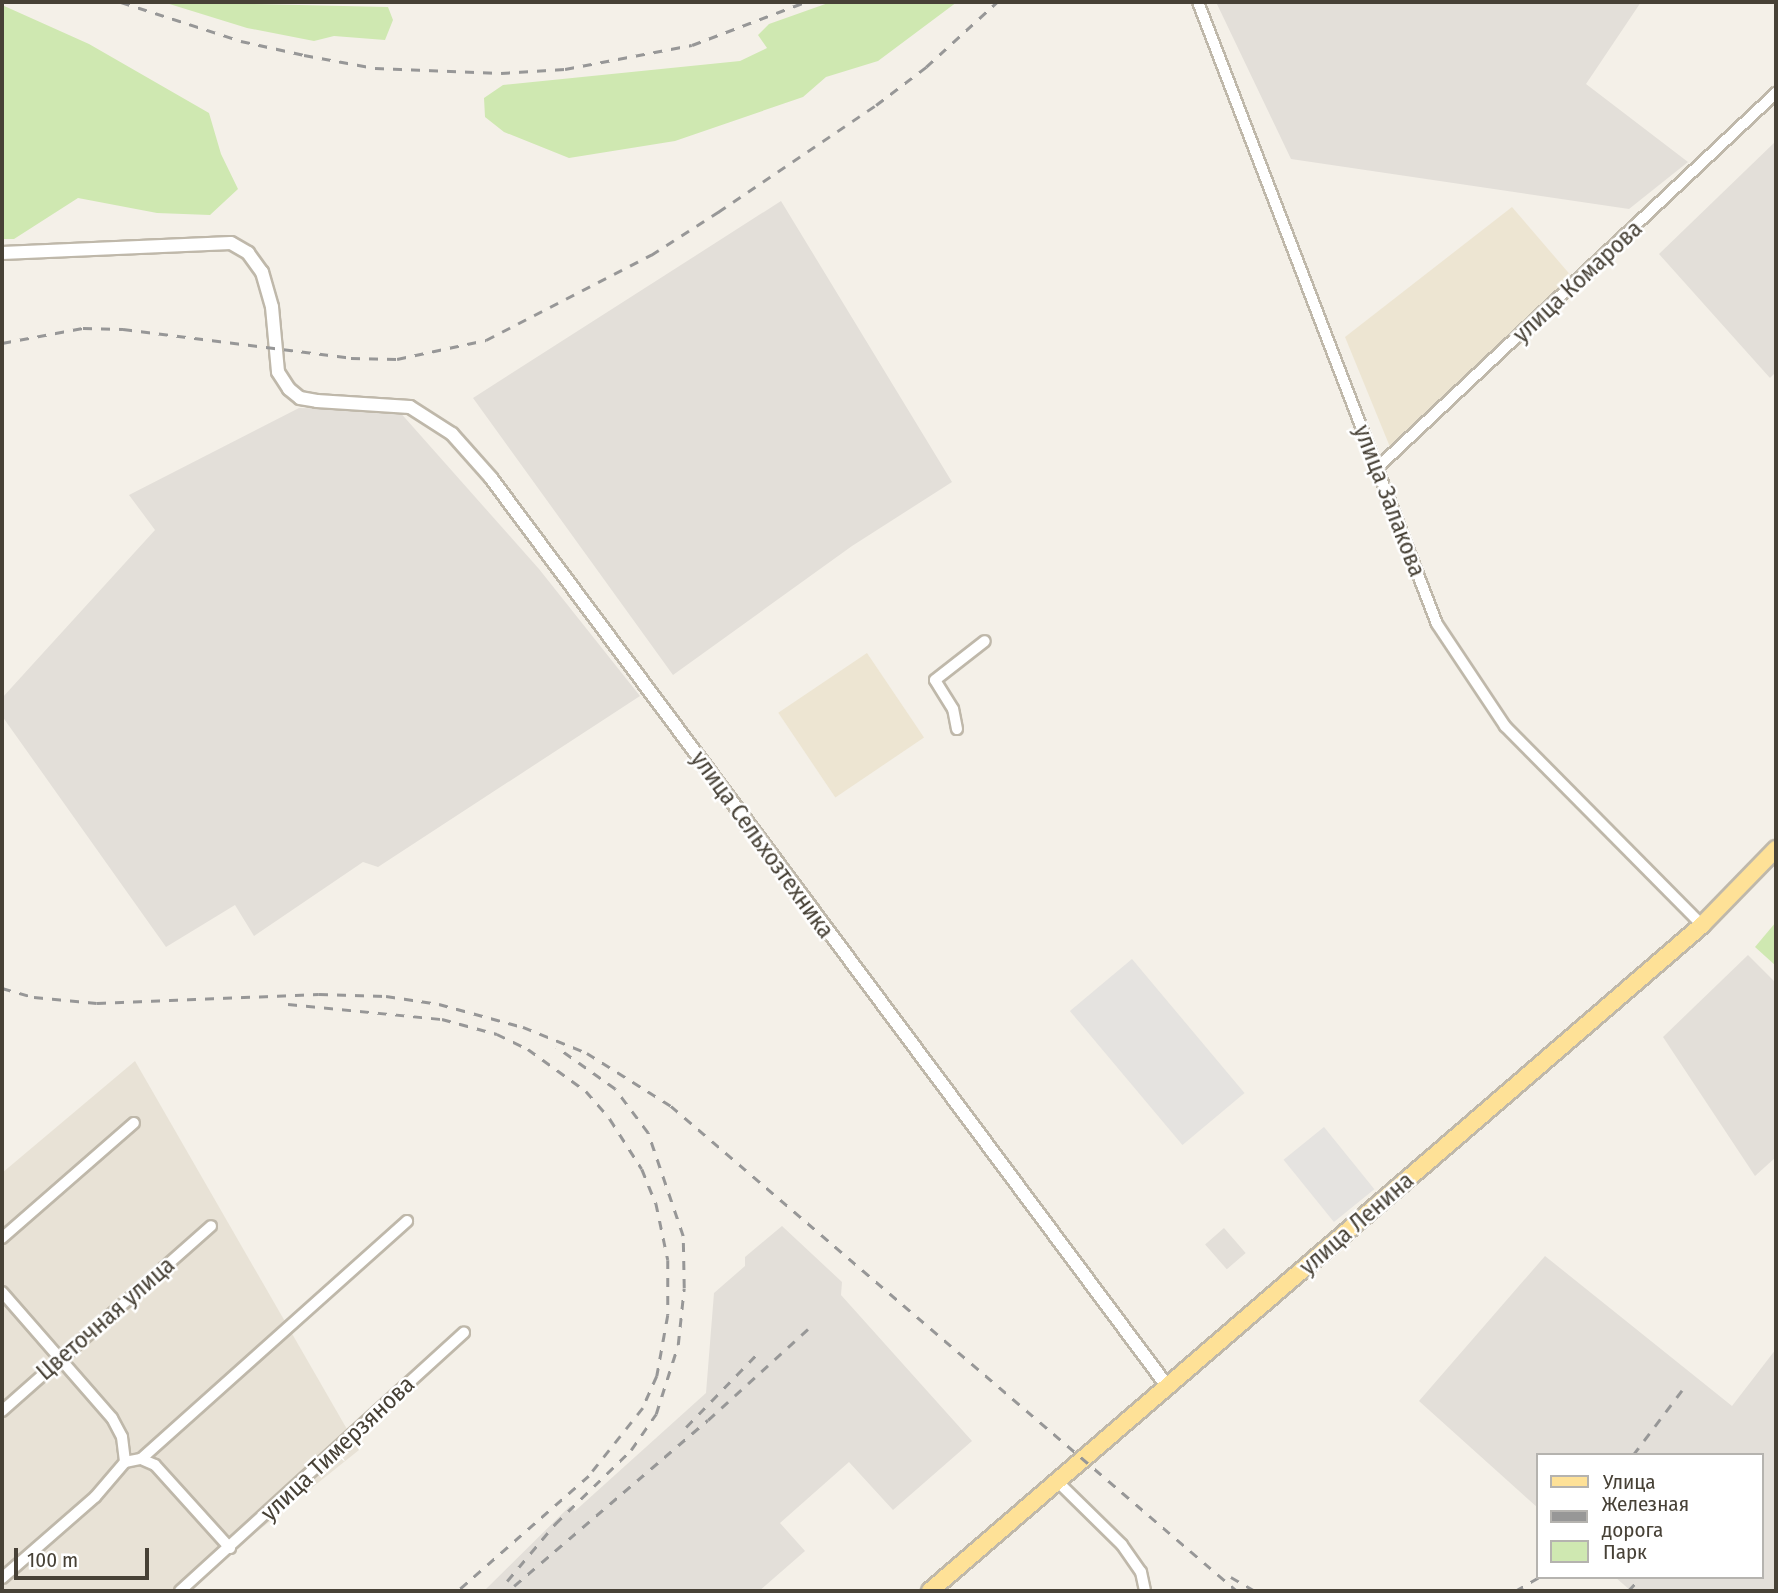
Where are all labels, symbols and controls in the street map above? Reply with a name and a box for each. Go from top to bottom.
street label: улица Комарова [1507,215,1649,349]
street label: улица Залакова [1347,421,1431,581]
street label: улица Сельхозтехника [684,746,840,944]
street label: улица Ленина [1294,1167,1420,1281]
street label: Цветочная улица [31,1251,181,1387]
street label: улица Тимерзянова [255,1371,421,1527]
legend [1536,1453,1764,1579]
text: Улица [1603,1469,1656,1495]
text: Железная дорога [1602,1491,1689,1543]
scale bar [18,1534,152,1578]
text: Парк [1603,1539,1647,1565]
text: 100 m [27,1547,78,1573]

